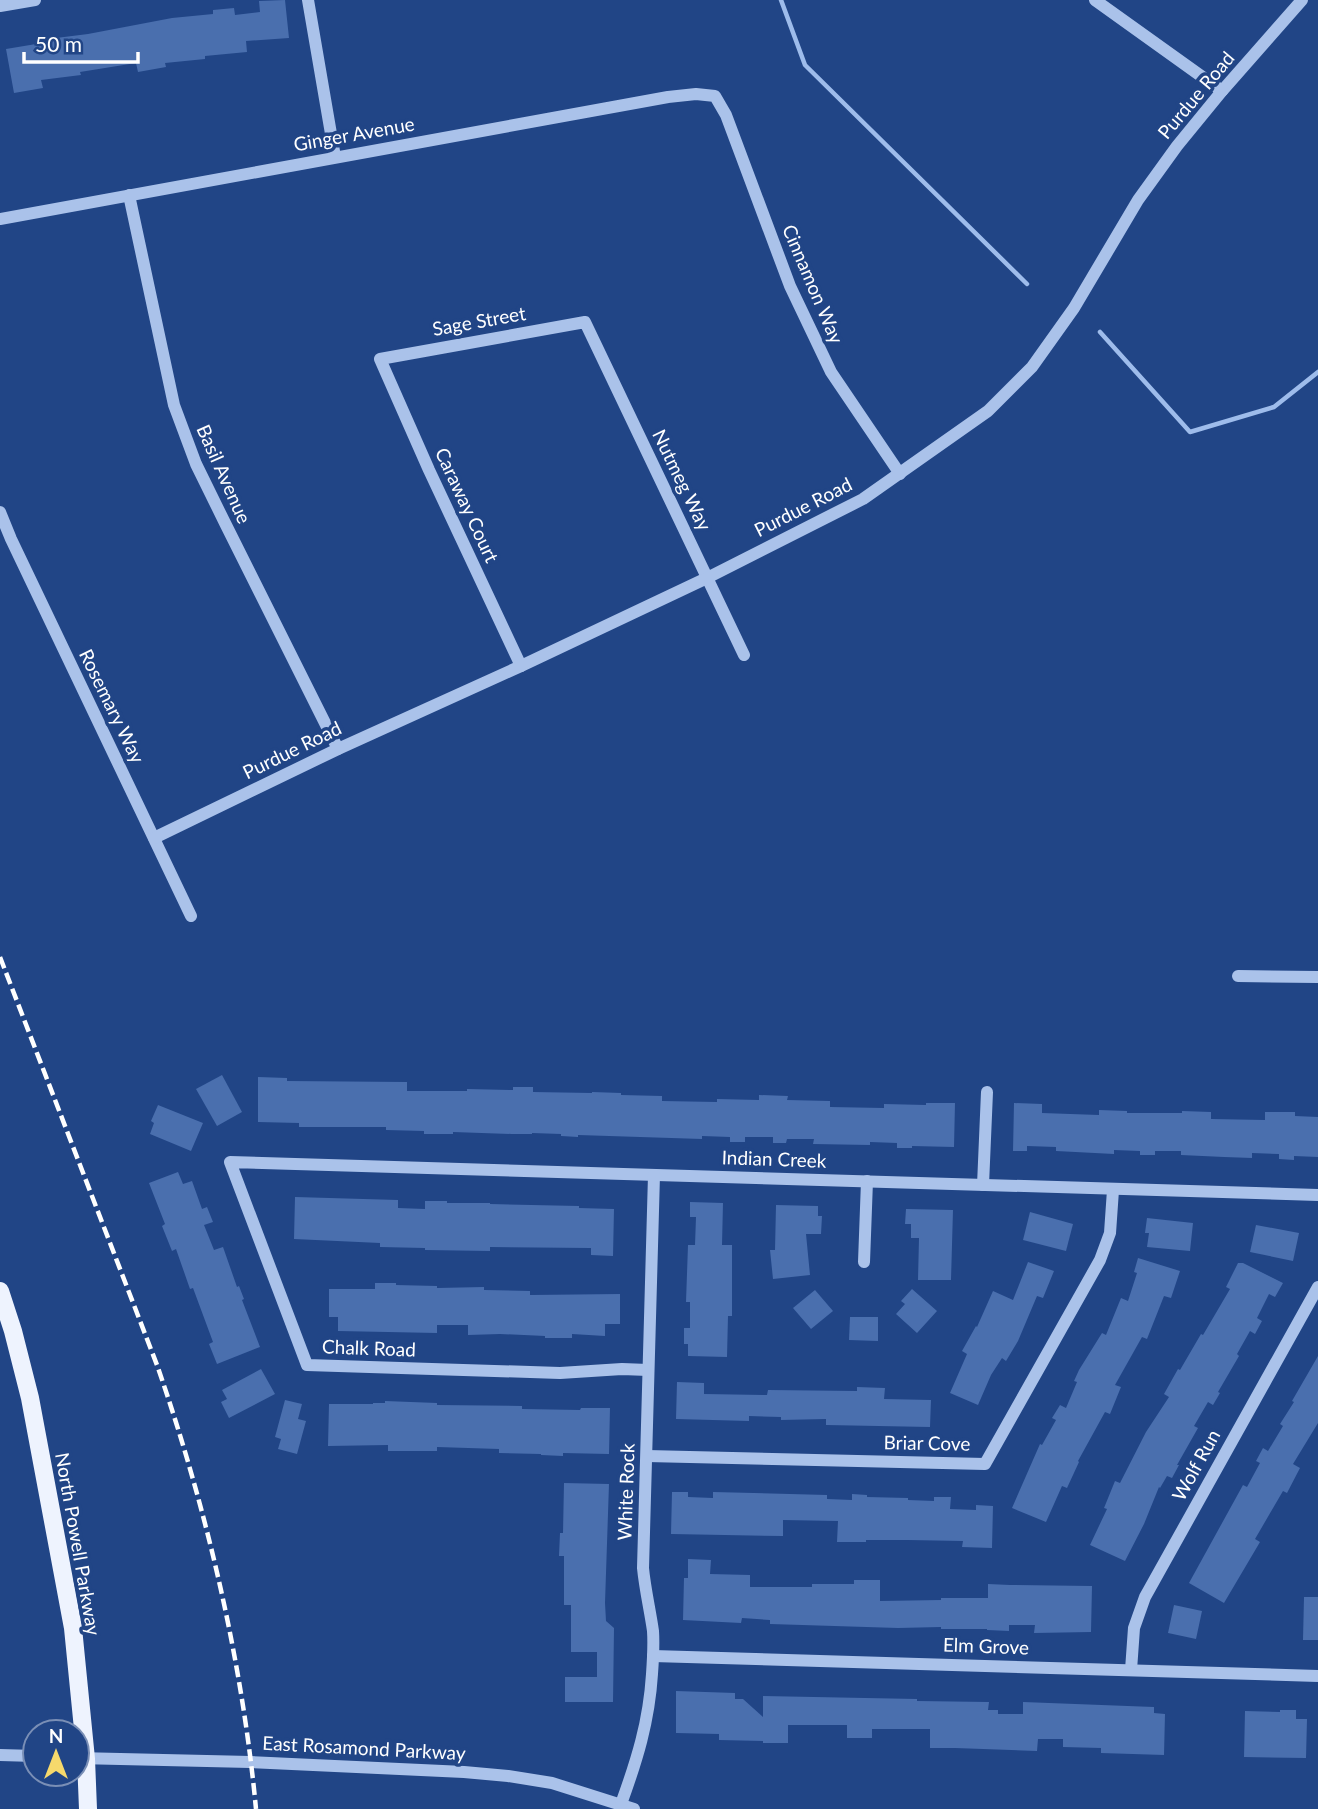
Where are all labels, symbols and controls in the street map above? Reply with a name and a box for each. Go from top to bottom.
scale bar [24,21,138,65]
text: 50 m [35,31,82,56]
street label: Purdue Road [1153,46,1239,143]
street label: Ginger Avenue [292,112,416,155]
street label: Cinnamon Way [778,221,849,347]
street label: Sage Street [430,301,528,340]
street label: Basil Avenue [192,421,257,527]
street label: Nutmeg Way [648,426,717,534]
street label: Caraway Court [431,444,504,566]
street label: Purdue Road [750,472,856,541]
street label: Rosemary Way [75,645,150,767]
street label: Purdue Road [239,716,345,783]
street label: Indian Creek [721,1145,827,1172]
street label: Chalk Road [322,1334,416,1361]
street label: Wolf Run [1167,1425,1224,1504]
street label: Briar Cove [883,1430,971,1455]
street label: White Rock [612,1443,639,1541]
street label: North Powell Parkway [51,1451,106,1637]
street label: Elm Grove [943,1633,1029,1658]
north arrow [21,1718,91,1788]
text: N [49,1724,63,1747]
street label: East Rosamond Parkway [262,1731,466,1764]

